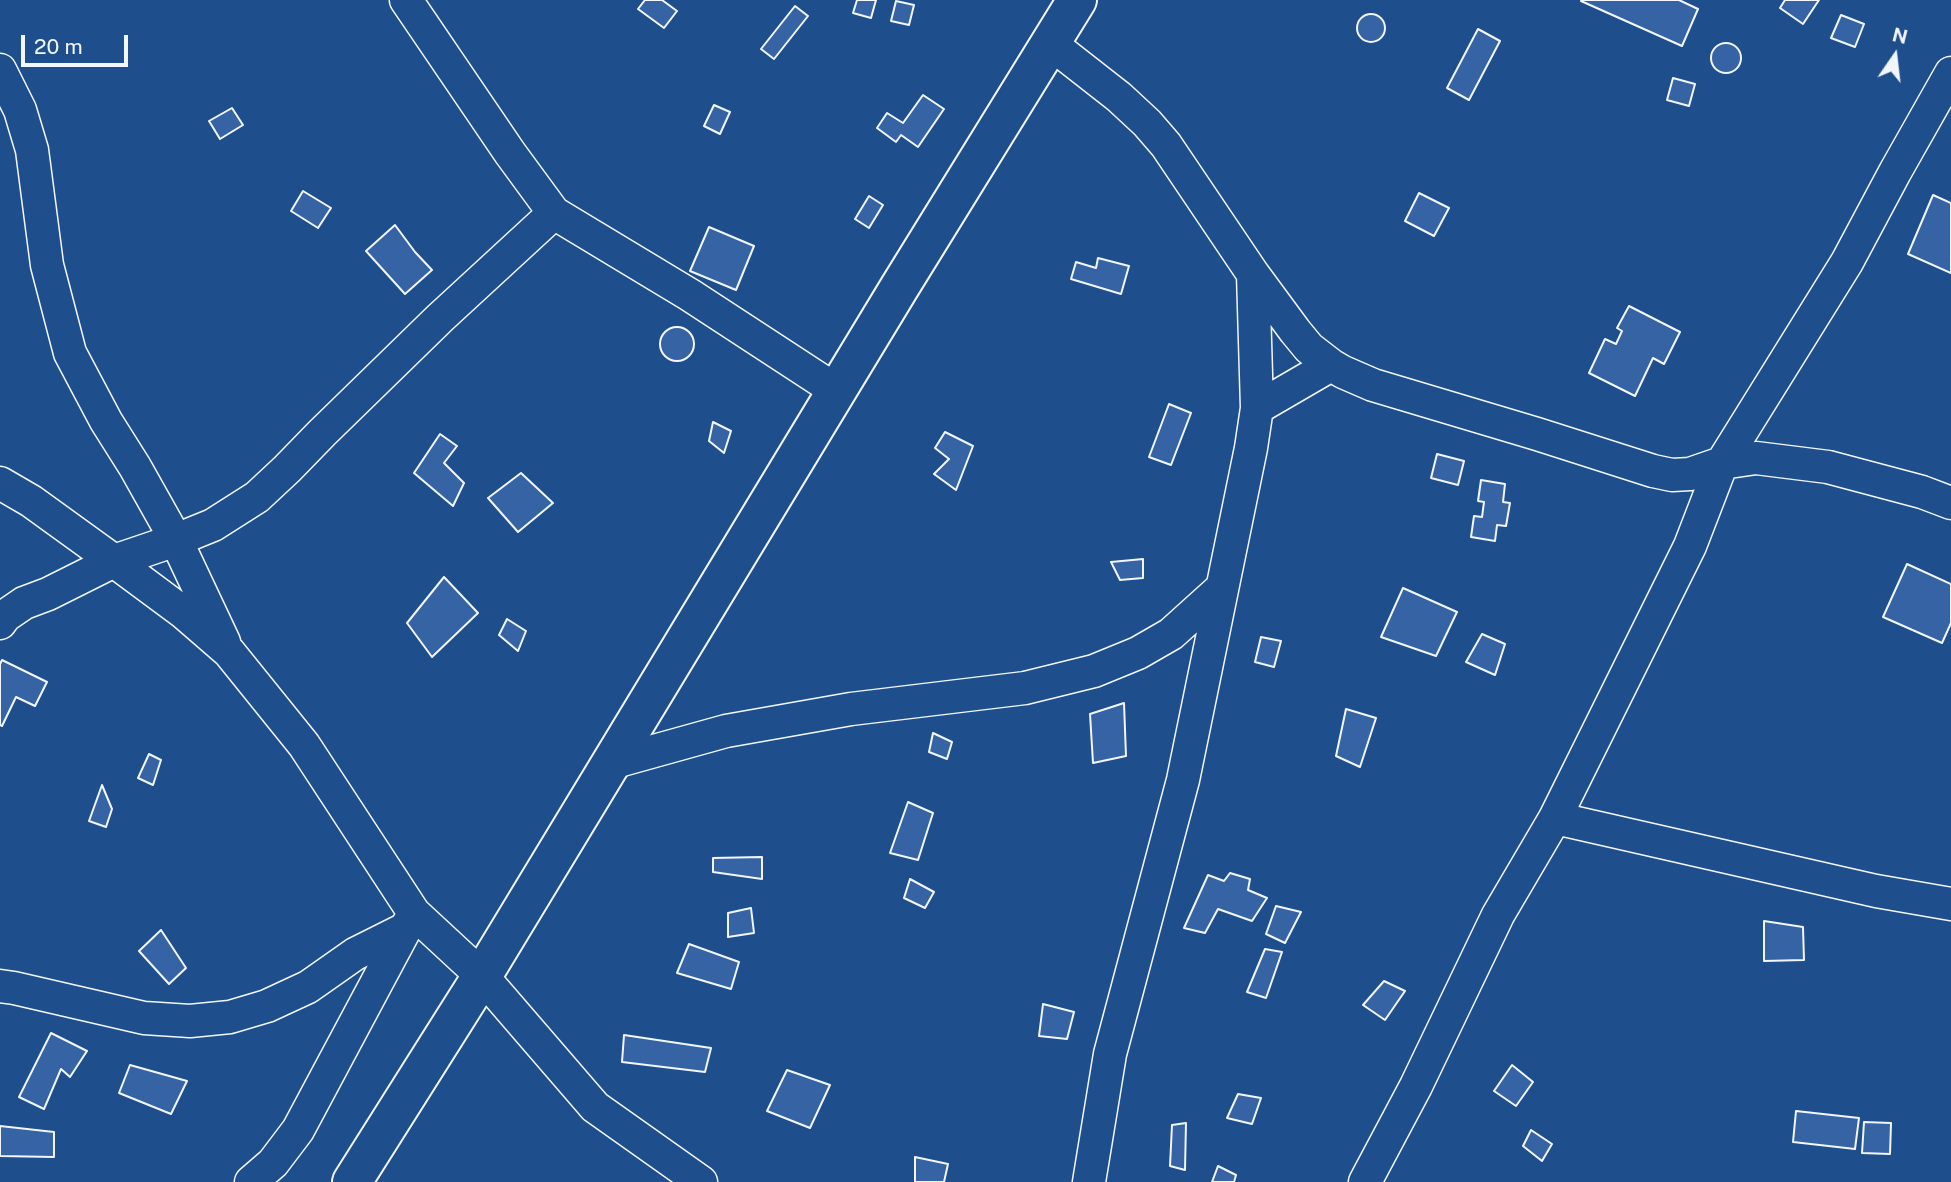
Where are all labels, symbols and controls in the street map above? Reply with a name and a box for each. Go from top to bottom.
scale bar [24,21,131,65]
north arrow [1860,21,1930,91]
text: N [1890,23,1910,48]
text: 20 m [34,34,83,59]

